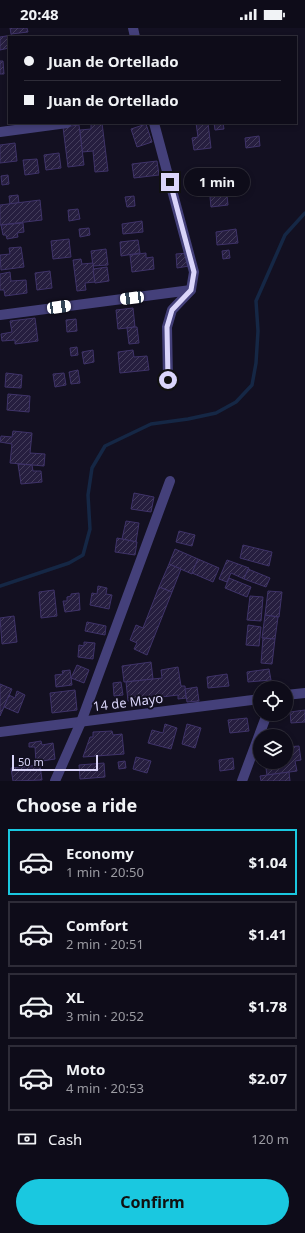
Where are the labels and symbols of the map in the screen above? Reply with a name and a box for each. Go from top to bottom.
callout: 1 min [184,168,250,196]
route end [161,173,179,191]
car [119,291,145,305]
car [46,299,72,315]
route start [159,371,177,389]
street label: 14 de Mayo [92,689,164,715]
scale bar [12,753,98,772]

